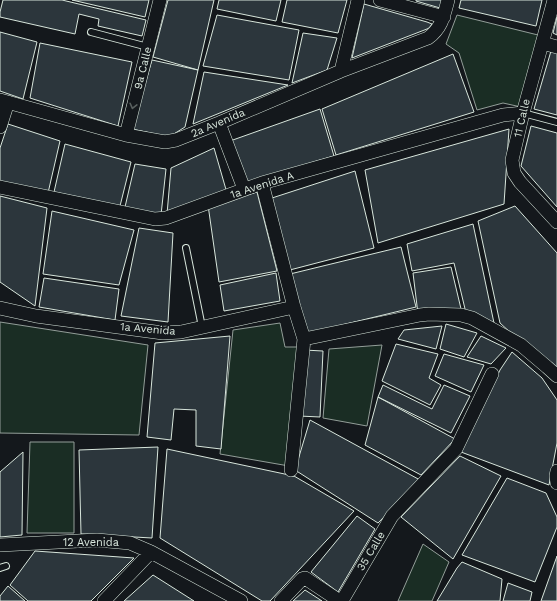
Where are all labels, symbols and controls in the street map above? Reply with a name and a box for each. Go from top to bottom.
street label: 9a Calle [131,45,155,91]
street label: 11 Calle [511,97,533,139]
one-way arrow [129,102,138,109]
street label: 2a Avenida [189,106,247,140]
street label: 1a Avenida A [229,169,295,201]
street label: 1a Avenida [120,320,176,338]
street label: 35 Calle [354,529,388,573]
street label: 12 Avenida [63,536,119,549]

